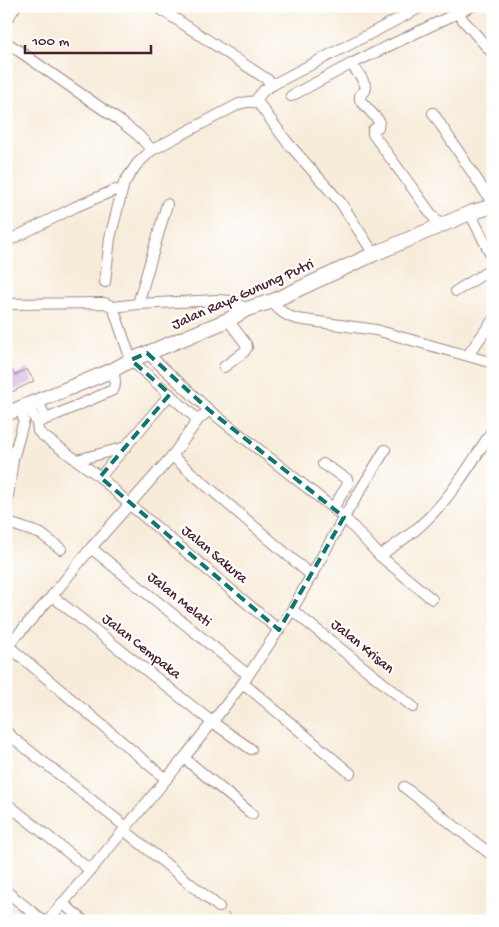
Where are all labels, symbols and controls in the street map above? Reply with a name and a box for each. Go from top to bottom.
scale bar [25,22,151,54]
text: 100 m [31,33,70,51]
street label: Jalan Raya Gunung Putri [169,255,317,335]
street label: Jalan Sakura [177,522,251,588]
street label: Jalan Melati [143,569,215,631]
street label: Jalan Cempaka [98,610,185,684]
street label: Jalan Krisan [327,616,397,678]

